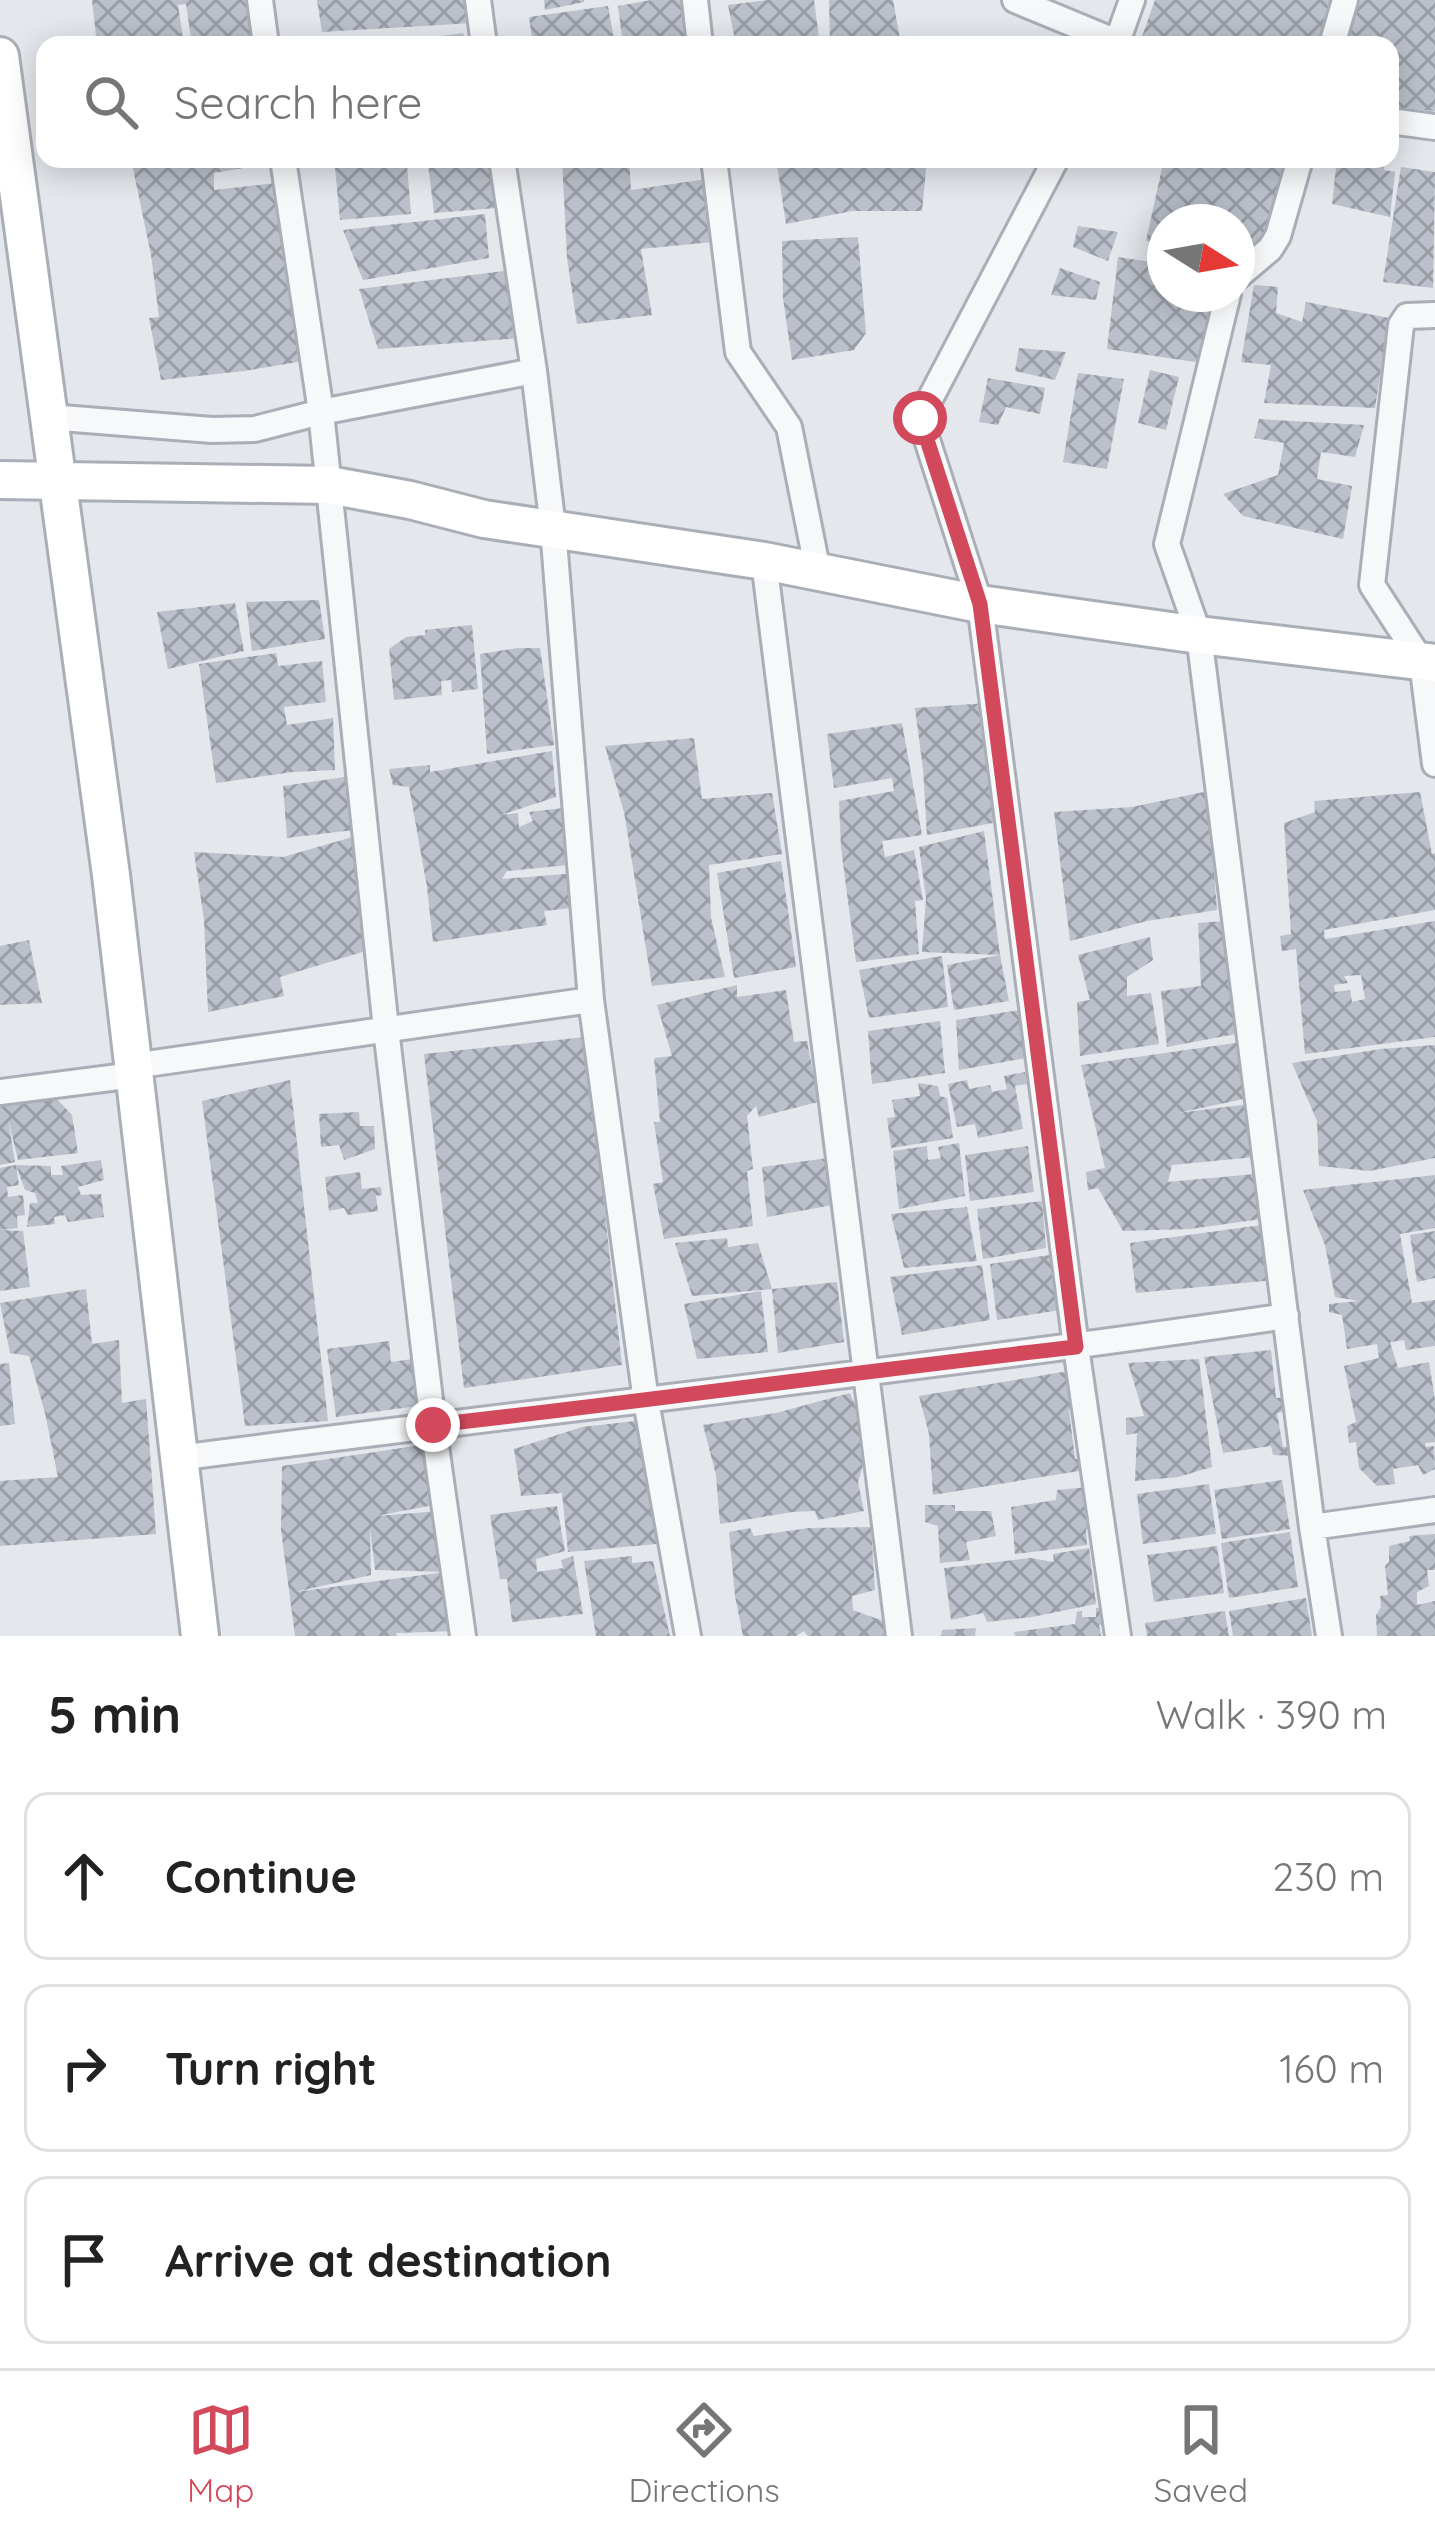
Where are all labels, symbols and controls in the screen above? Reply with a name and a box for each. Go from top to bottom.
search box [36,36,1399,168]
icon: search [78,69,144,135]
text: Search here [174,74,422,130]
north arrow [1147,204,1255,312]
route start [893,391,947,445]
route end [406,1398,460,1452]
text: 5 min [48,1682,181,1746]
text: Walk · 390 m [1156,1690,1387,1739]
icon: ahead [51,1843,117,1909]
text: Continue [165,1848,357,1904]
text: 230 m [1273,1852,1384,1901]
icon: right [51,2035,117,2101]
text: Turn right [165,2040,377,2096]
text: 160 m [1279,2044,1384,2093]
icon: arrive [51,2227,117,2293]
text: Arrive at destination [165,2232,611,2288]
tab: Map [187,2397,254,2510]
tab: Directions [628,2397,780,2510]
tab: Saved [1154,2397,1248,2510]

